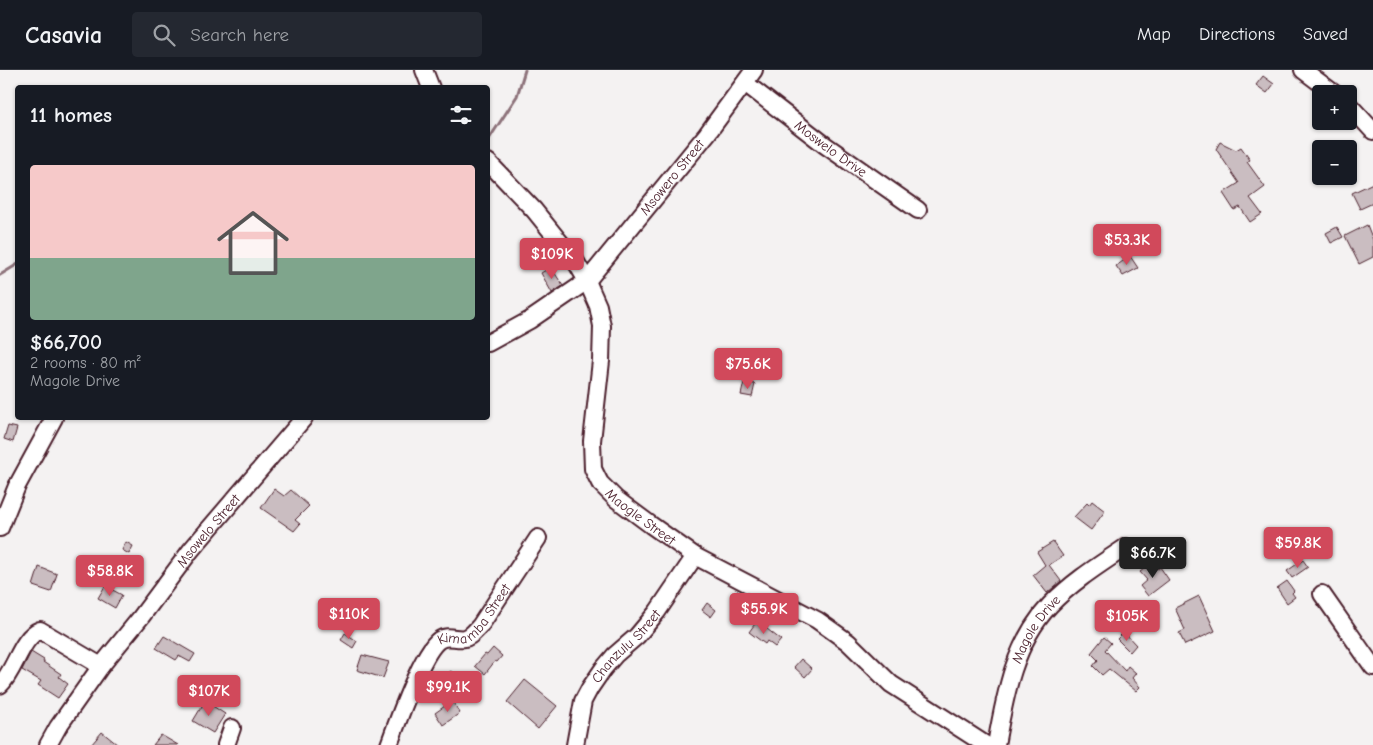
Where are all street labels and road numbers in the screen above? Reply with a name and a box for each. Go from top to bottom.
street label: Moswelo Drive [791,116,870,180]
street label: Msowero Street [636,135,708,218]
street label: Maogle Street [602,485,680,549]
street label: Msowelo Street [173,490,244,570]
street label: Kimamba Street [435,580,514,648]
street label: Magole Drive [1008,591,1064,666]
street label: Chanzulu Street [588,605,665,686]

